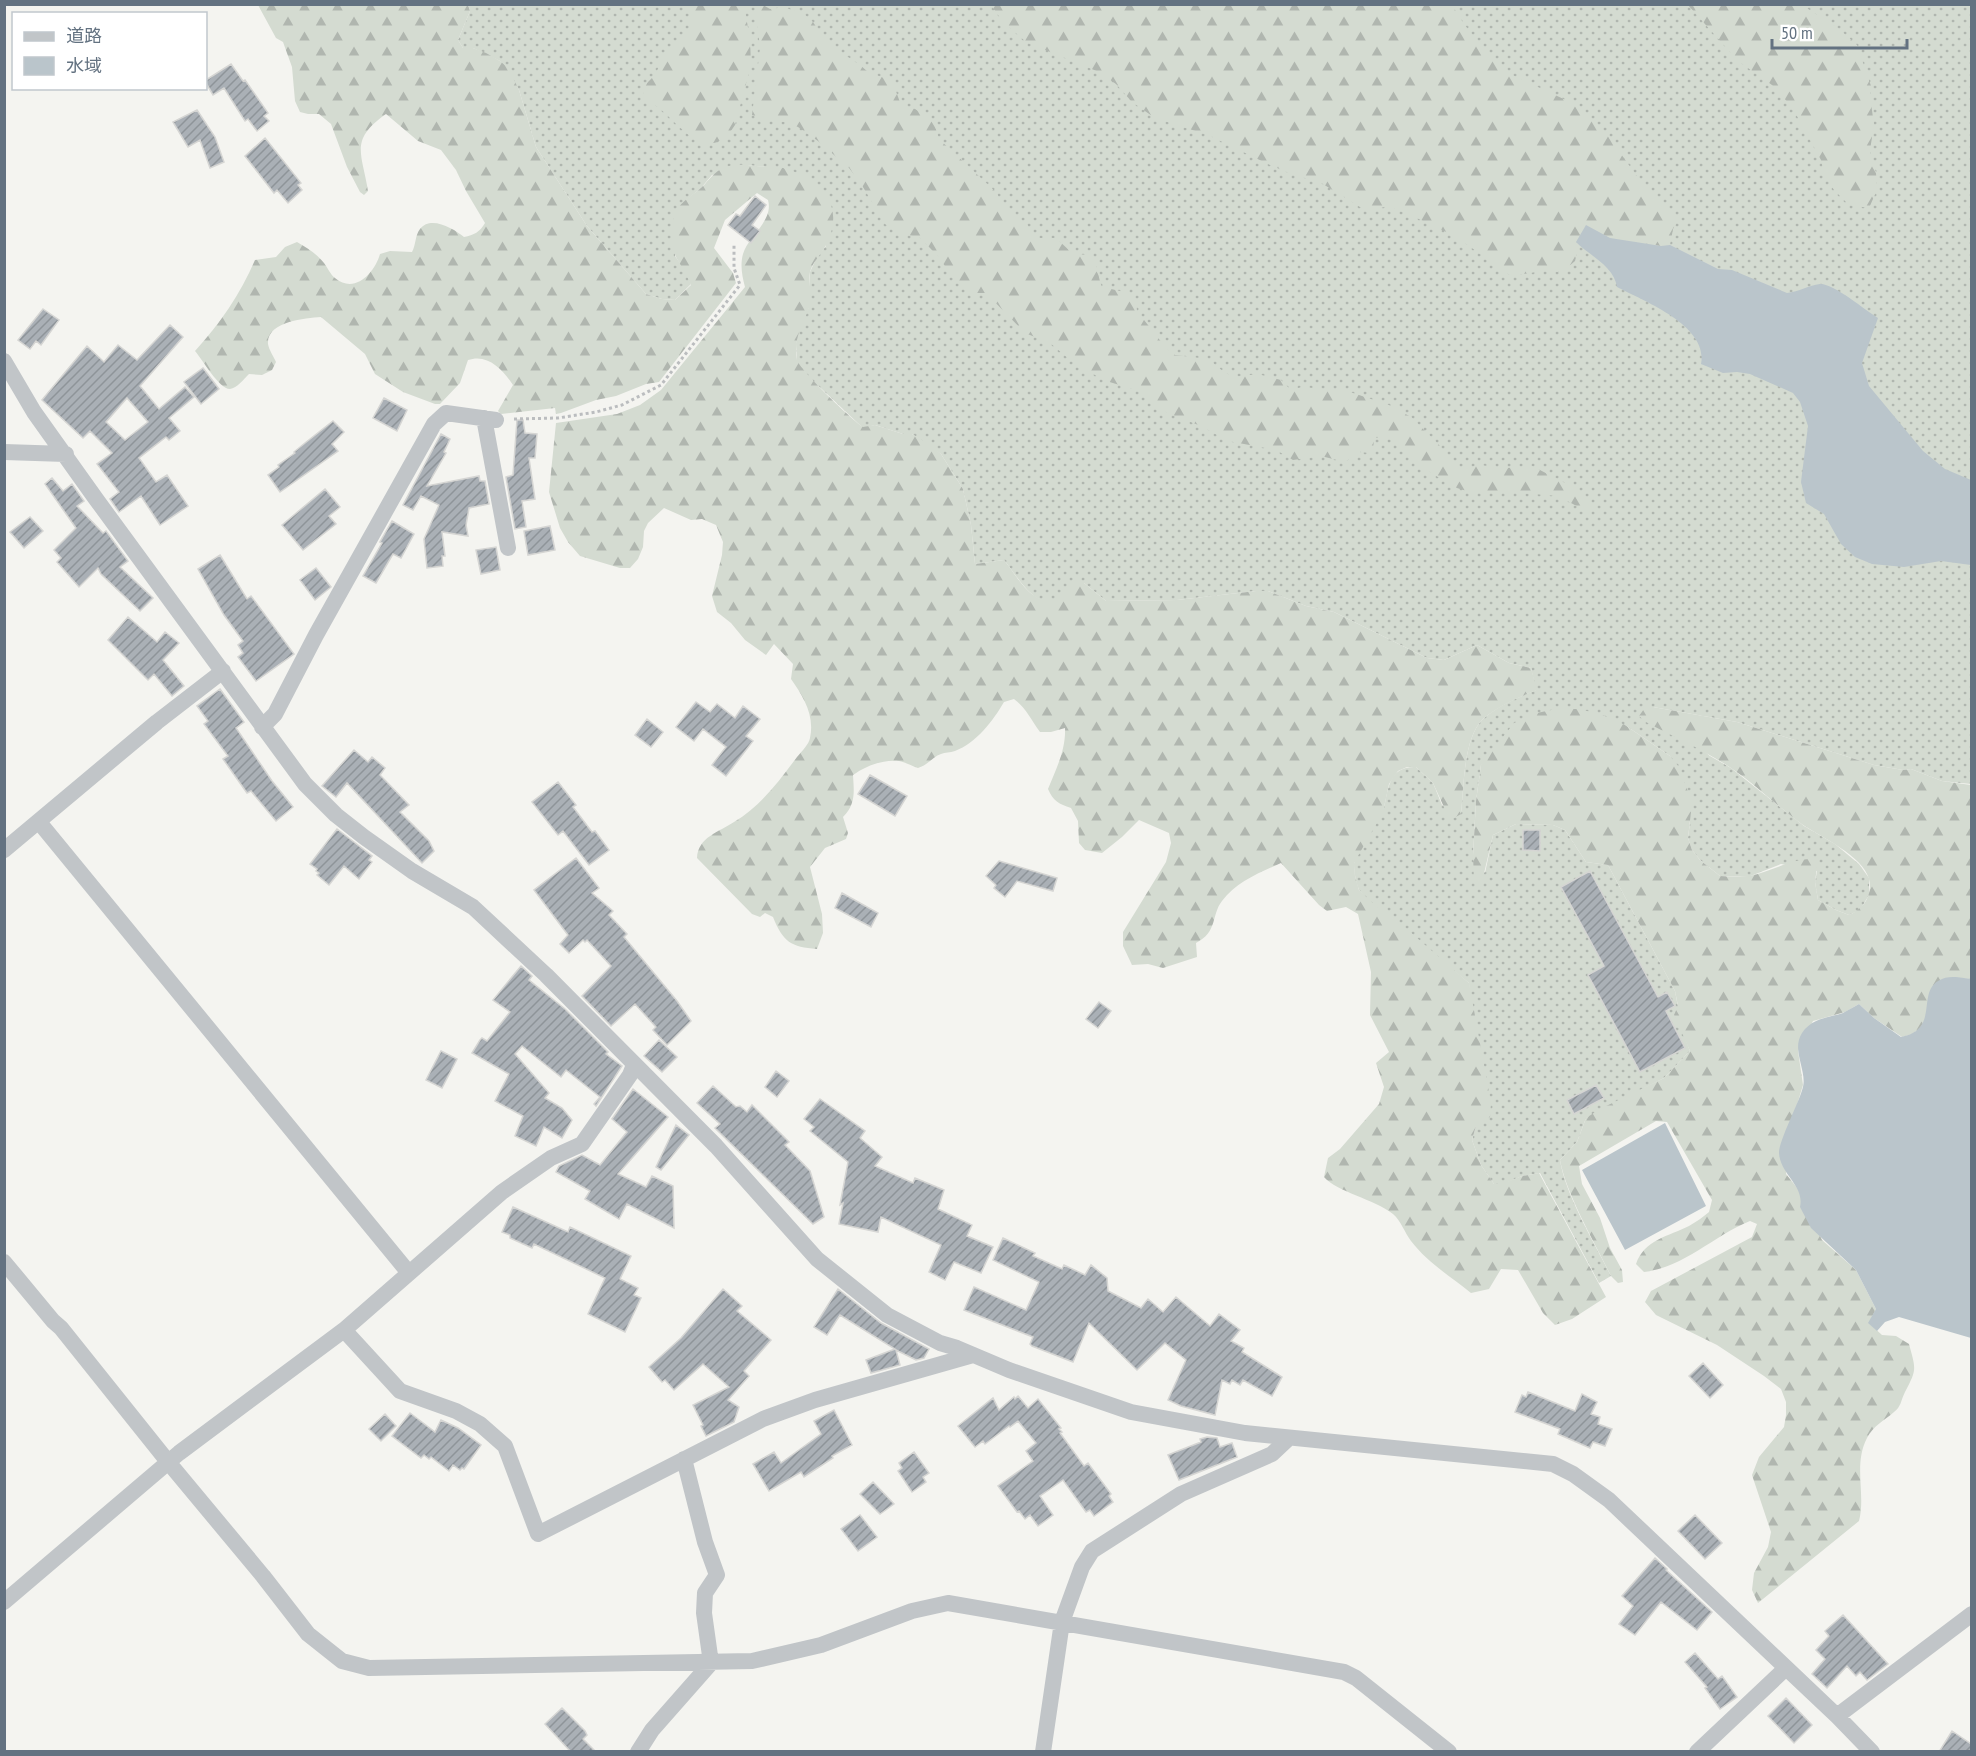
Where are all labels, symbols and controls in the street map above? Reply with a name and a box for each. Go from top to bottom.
legend [12,12,207,90]
scale bar [1772,12,1907,50]
text: 50 m [1781,21,1813,44]
text: 道路 [66,24,102,47]
text: 水域 [66,54,102,77]

